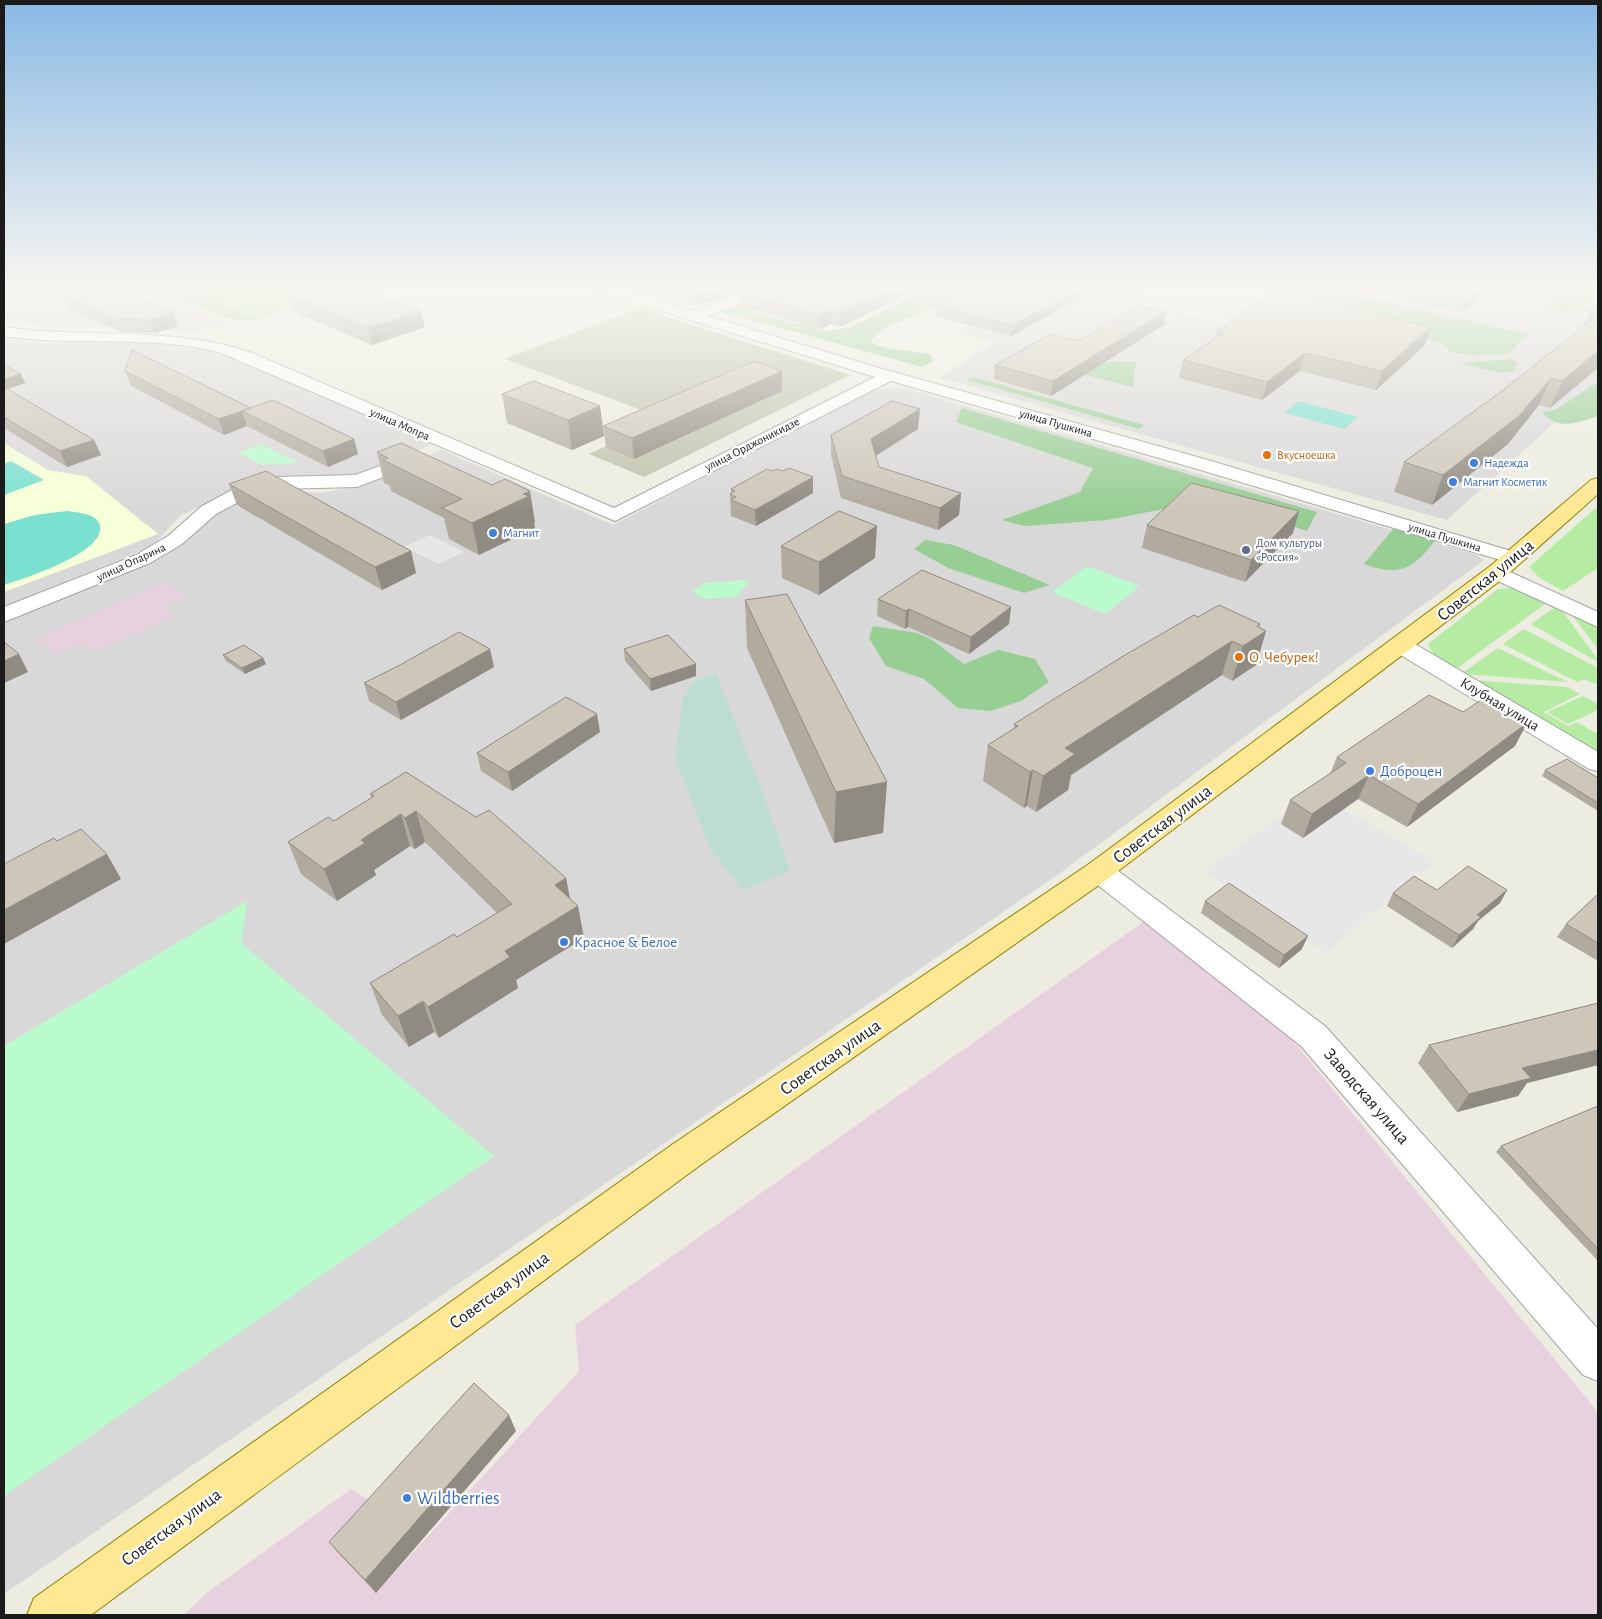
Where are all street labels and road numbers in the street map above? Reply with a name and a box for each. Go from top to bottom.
street label: улица Мопра [367,405,432,444]
street label: улица Пушкина [1017,407,1094,440]
street label: улица Орджоникидзе [702,415,802,474]
street label: улица Пушкина [1406,520,1483,555]
street label: Советская улица [1434,537,1537,625]
street label: улица Опарина [94,541,168,585]
street label: Клубная улица [1458,675,1542,734]
street label: Советская улица [1110,782,1215,868]
street label: Советская улица [777,1016,884,1099]
street label: Заводская улица [1320,1045,1413,1148]
street label: Советская улица [446,1249,553,1333]
street label: Советская улица [118,1486,225,1570]

